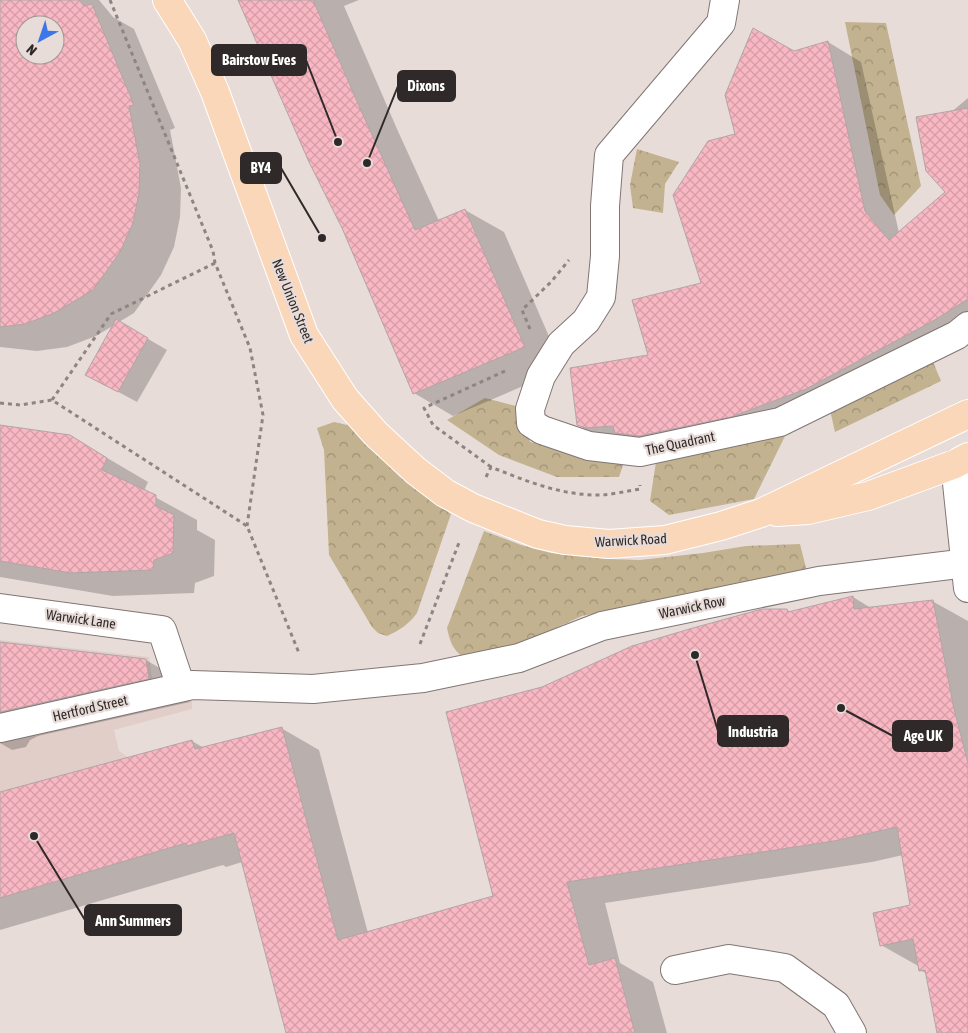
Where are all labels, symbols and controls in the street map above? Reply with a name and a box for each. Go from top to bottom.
north arrow [15,15,65,65]
text: N [23,41,40,59]
callout: Bairstow Eves [212,45,306,75]
text: Bairstow Eves [222,51,297,68]
callout: Dixons [398,71,455,101]
text: Dixons [407,77,445,94]
callout: BY4 [241,153,281,183]
text: BY4 [251,159,271,176]
street label: New Union Street [269,257,317,345]
street label: The Quadrant [644,428,716,458]
street label: Warwick Road [595,530,667,550]
street label: Warwick Row [658,592,727,622]
street label: Warwick Lane [45,606,117,632]
street label: Hertford Street [51,692,129,724]
callout: Industria [718,716,788,746]
callout: Age UK [893,721,952,751]
text: Industria [728,723,778,740]
text: Age UK [903,727,943,744]
callout: Ann Summers [85,905,181,935]
text: Ann Summers [94,912,172,929]

